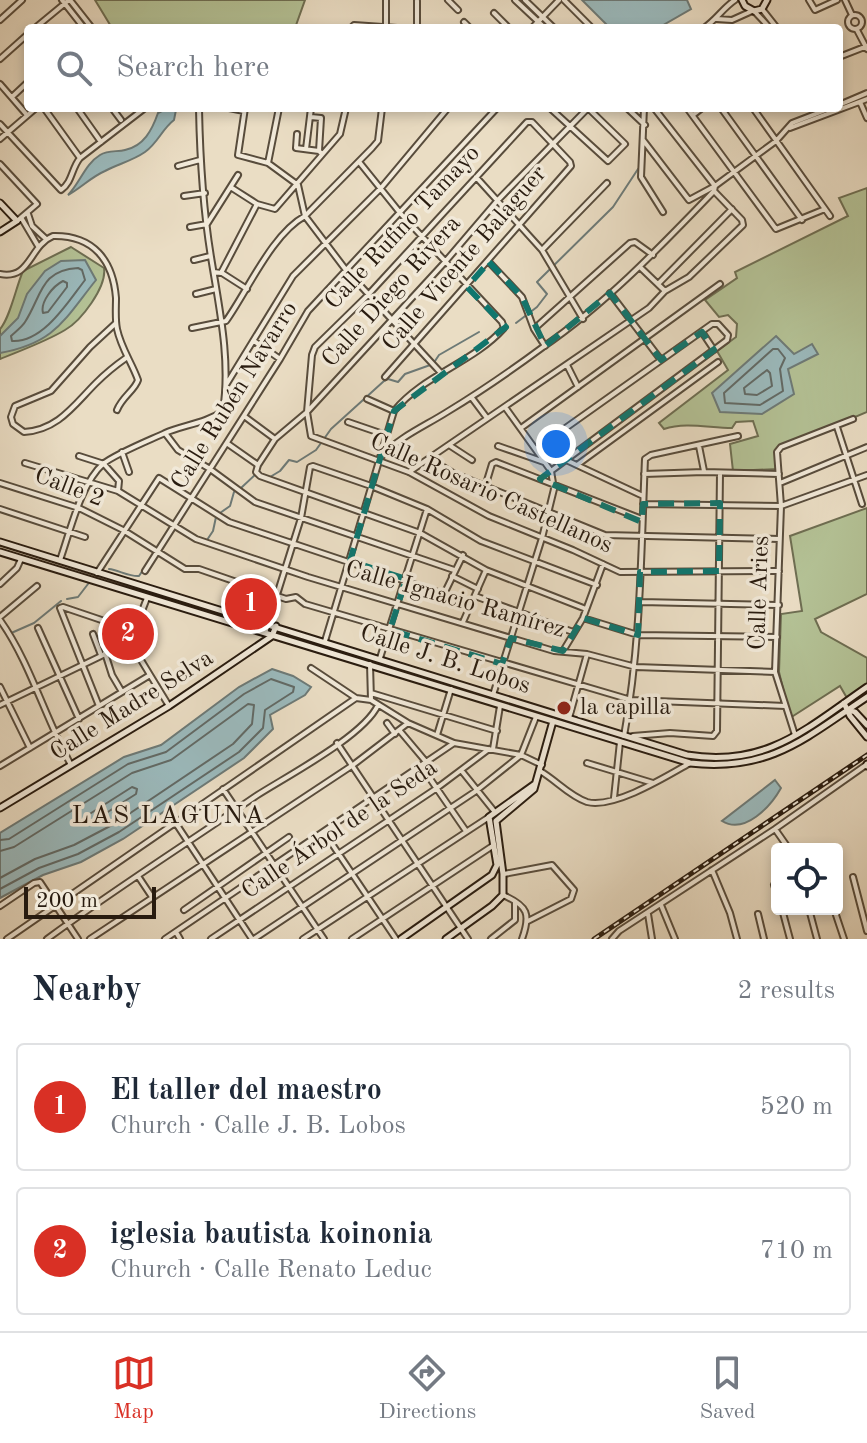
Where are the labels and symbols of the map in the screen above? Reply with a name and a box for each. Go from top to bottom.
street label: Calle Rufino Tamayo [321,141,485,315]
street label: Calle Vicente Balaguer [378,162,552,356]
street label: Calle Diego Rivera [318,212,466,372]
street label: Calle Rubén Navarro [167,298,303,494]
your location [536,424,576,464]
street label: Calle Rosario Castellanos [366,430,616,558]
street label: Calle 2 [31,464,107,512]
street label: Calle Aries [746,535,774,651]
street label: Calle Ignacio Ramírez [342,557,568,643]
pin: 1 [225,574,277,634]
pin: 2 [102,604,154,664]
street label: Calle J. B. Lobos [357,621,533,699]
street label: Calle Madre Selva [46,646,218,766]
place label: la capilla [580,696,671,720]
marker: la capilla [555,699,573,717]
street label: Calle Árbol de la Seda [236,752,442,904]
district label: LAS LAGUNA [72,803,266,829]
scale bar [24,883,156,919]

